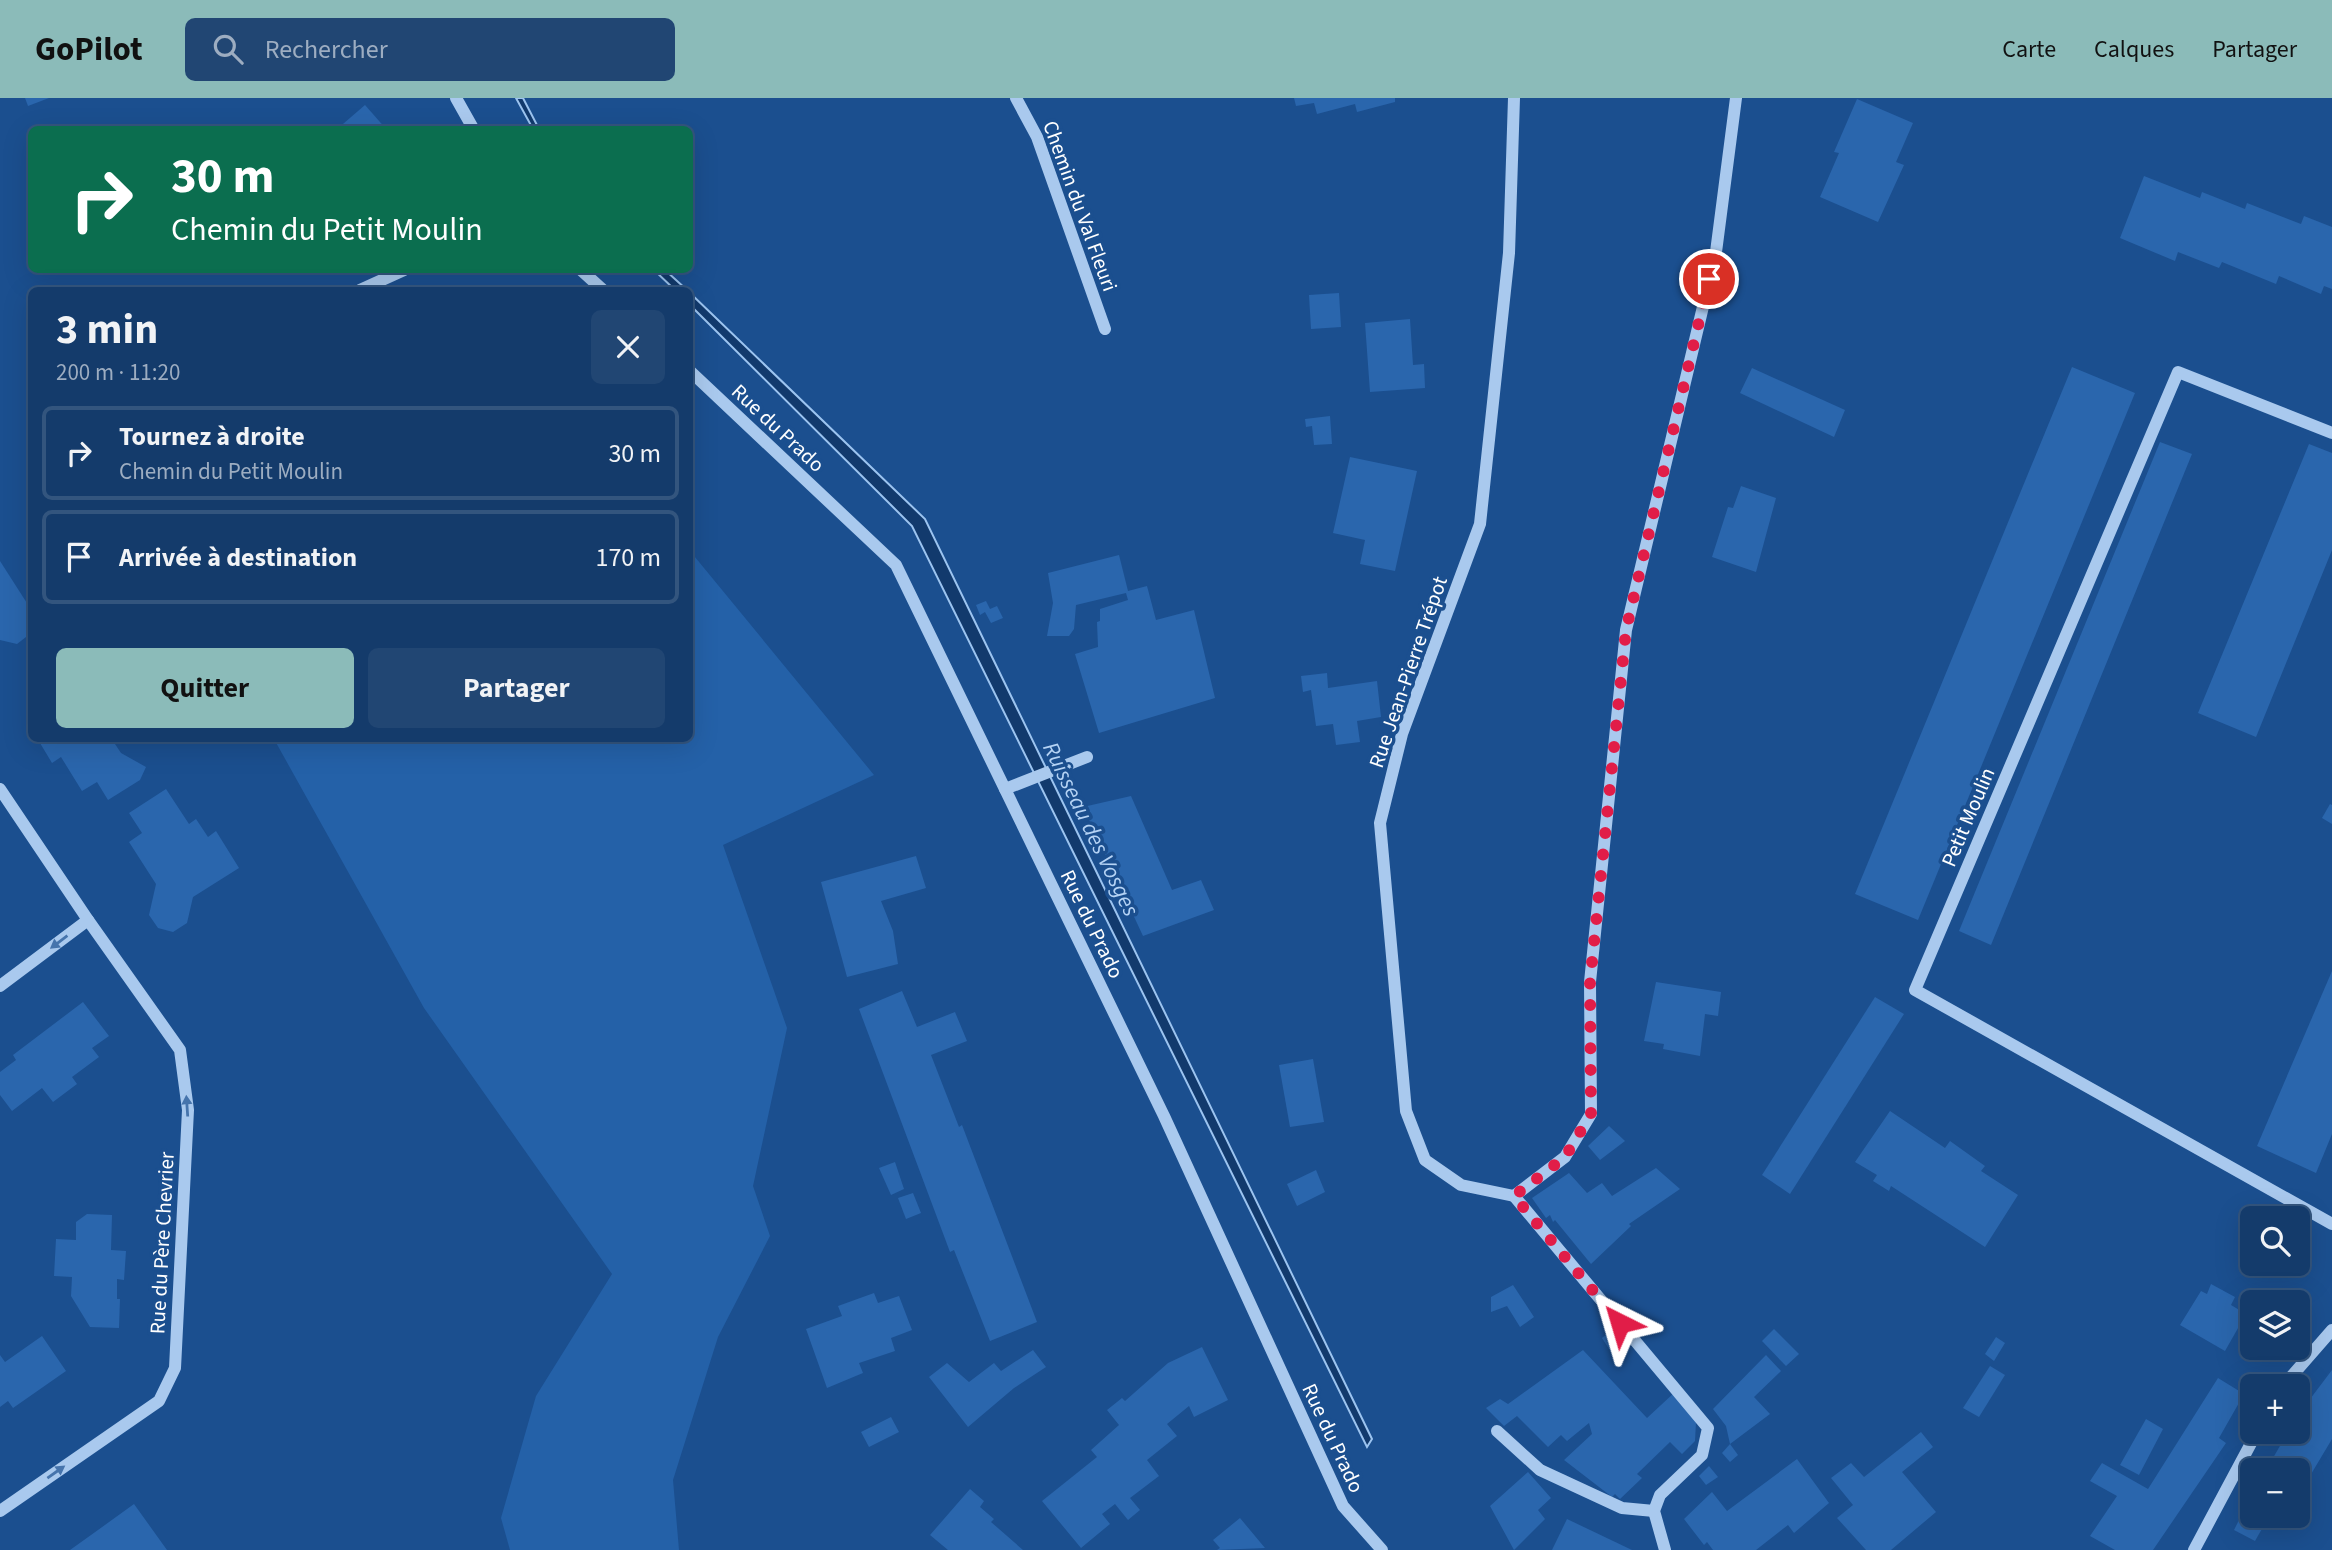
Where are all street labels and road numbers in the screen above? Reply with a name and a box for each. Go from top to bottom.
street label: Chemin du Val Fleuri [1035,116,1125,296]
street label: Rue du Prado [725,377,831,479]
street label: Rue Jean-Pierre Trépot [1361,572,1455,772]
street label: Petit Moulin [1934,763,2002,871]
street label: Rue du Prado [1053,865,1131,983]
street label: Rue du Père Chevrier [142,1150,182,1335]
street label: Rue du Prado [1295,1378,1371,1498]

